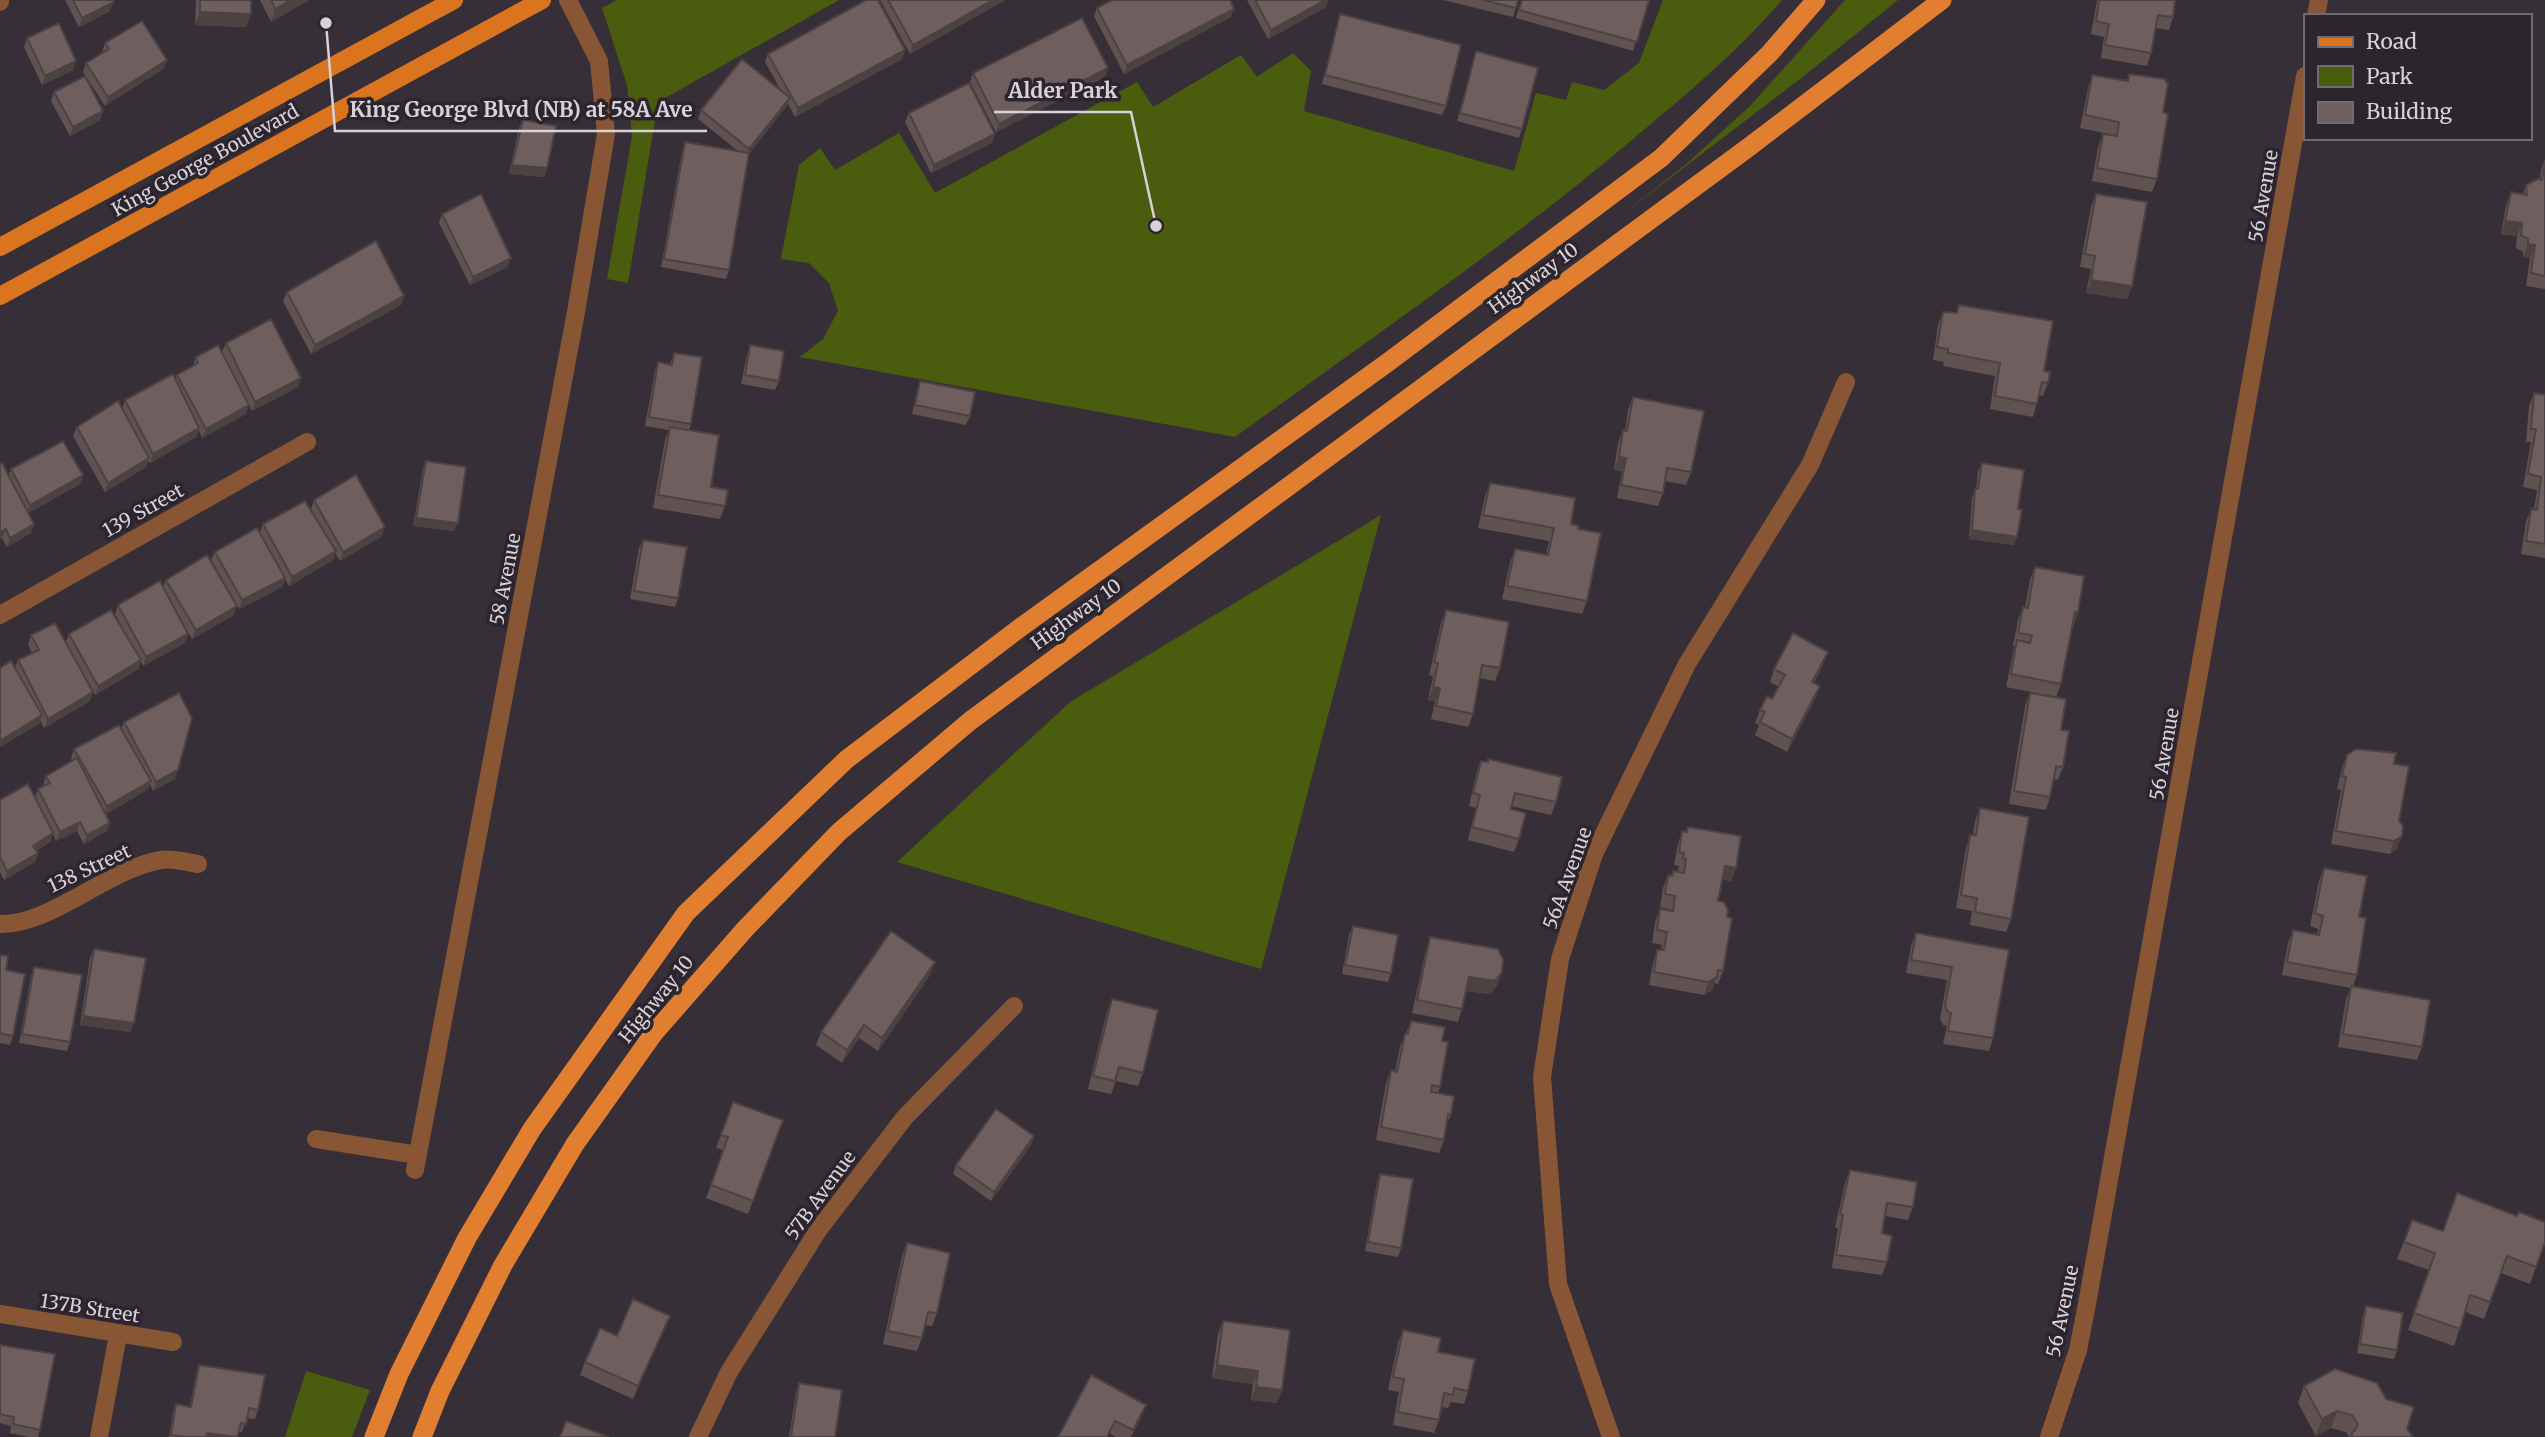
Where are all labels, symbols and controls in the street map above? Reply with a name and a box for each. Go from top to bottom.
legend [2304,14,2531,140]
text: Road [2366,28,2417,55]
text: Park [2366,63,2413,90]
callout: Alder Park [994,70,1131,112]
text: Alder Park [1007,77,1118,104]
callout: King George Blvd (NB) at 58A Ave [335,89,707,131]
text: King George Blvd (NB) at 58A Ave [349,96,693,123]
text: Building [2366,98,2453,125]
street label: King George Boulevard [107,99,303,221]
street label: 56 Avenue [2243,148,2283,244]
street label: Highway 10 [1483,237,1583,319]
street label: 139 Street [98,478,188,542]
street label: 58 Avenue [484,531,526,627]
street label: Highway 10 [1026,573,1126,655]
street label: 56 Avenue [2144,706,2184,802]
street label: 56A Avenue [1537,824,1597,932]
street label: 138 Street [44,838,135,898]
street label: Highway 10 [613,950,699,1048]
street label: 57B Avenue [779,1145,861,1245]
street label: 56 Avenue [2041,1263,2083,1359]
street label: 137B Street [38,1288,142,1328]

